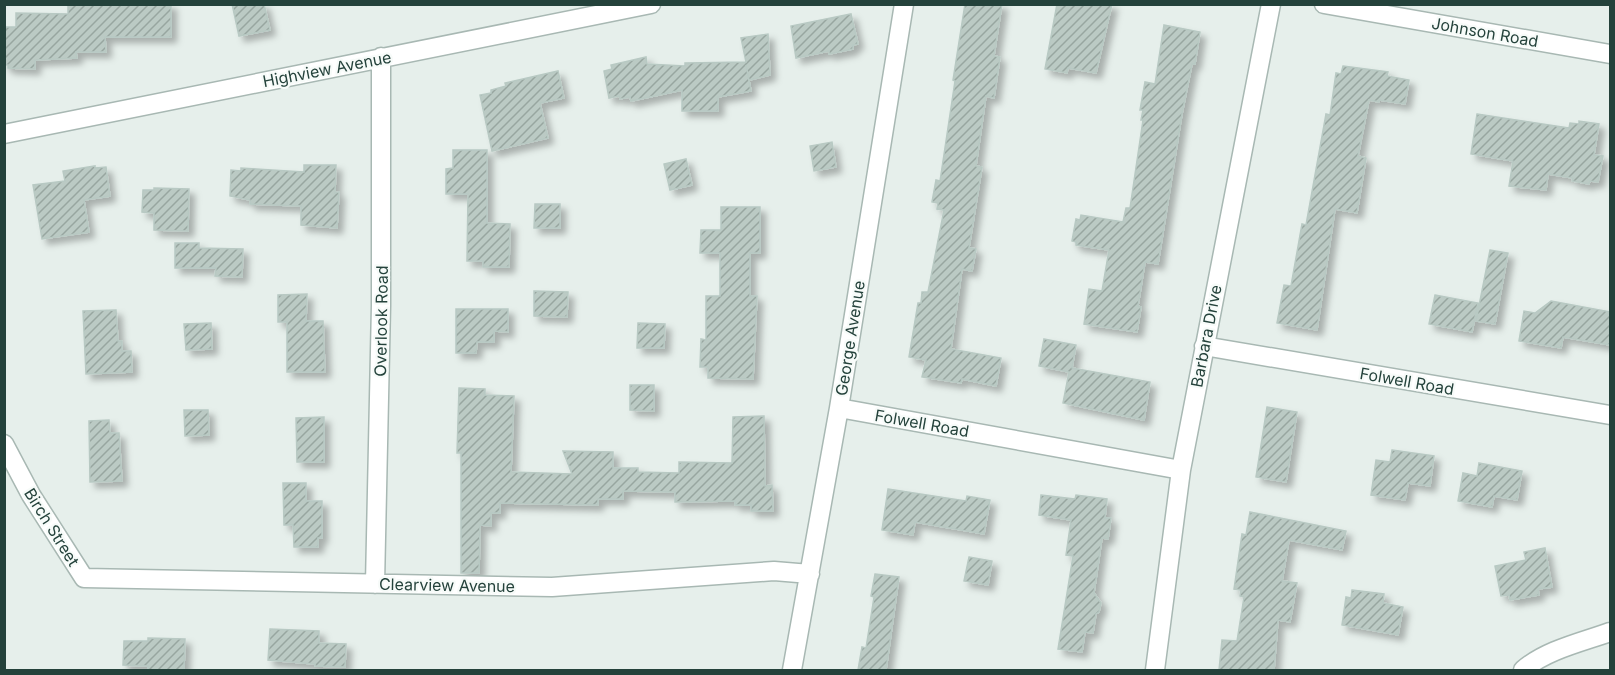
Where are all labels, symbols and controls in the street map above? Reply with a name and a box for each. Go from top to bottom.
street label: Johnson Road [1430,13,1540,51]
street label: Highview Avenue [261,47,393,91]
street label: Overlook Road [370,265,392,377]
street label: George Avenue [831,279,869,397]
street label: Barbara Drive [1186,283,1226,389]
street label: Folwell Road [1358,363,1456,399]
street label: Folwell Road [873,405,971,441]
street label: Birch Street [20,484,84,570]
street label: Clearview Avenue [379,574,515,596]

